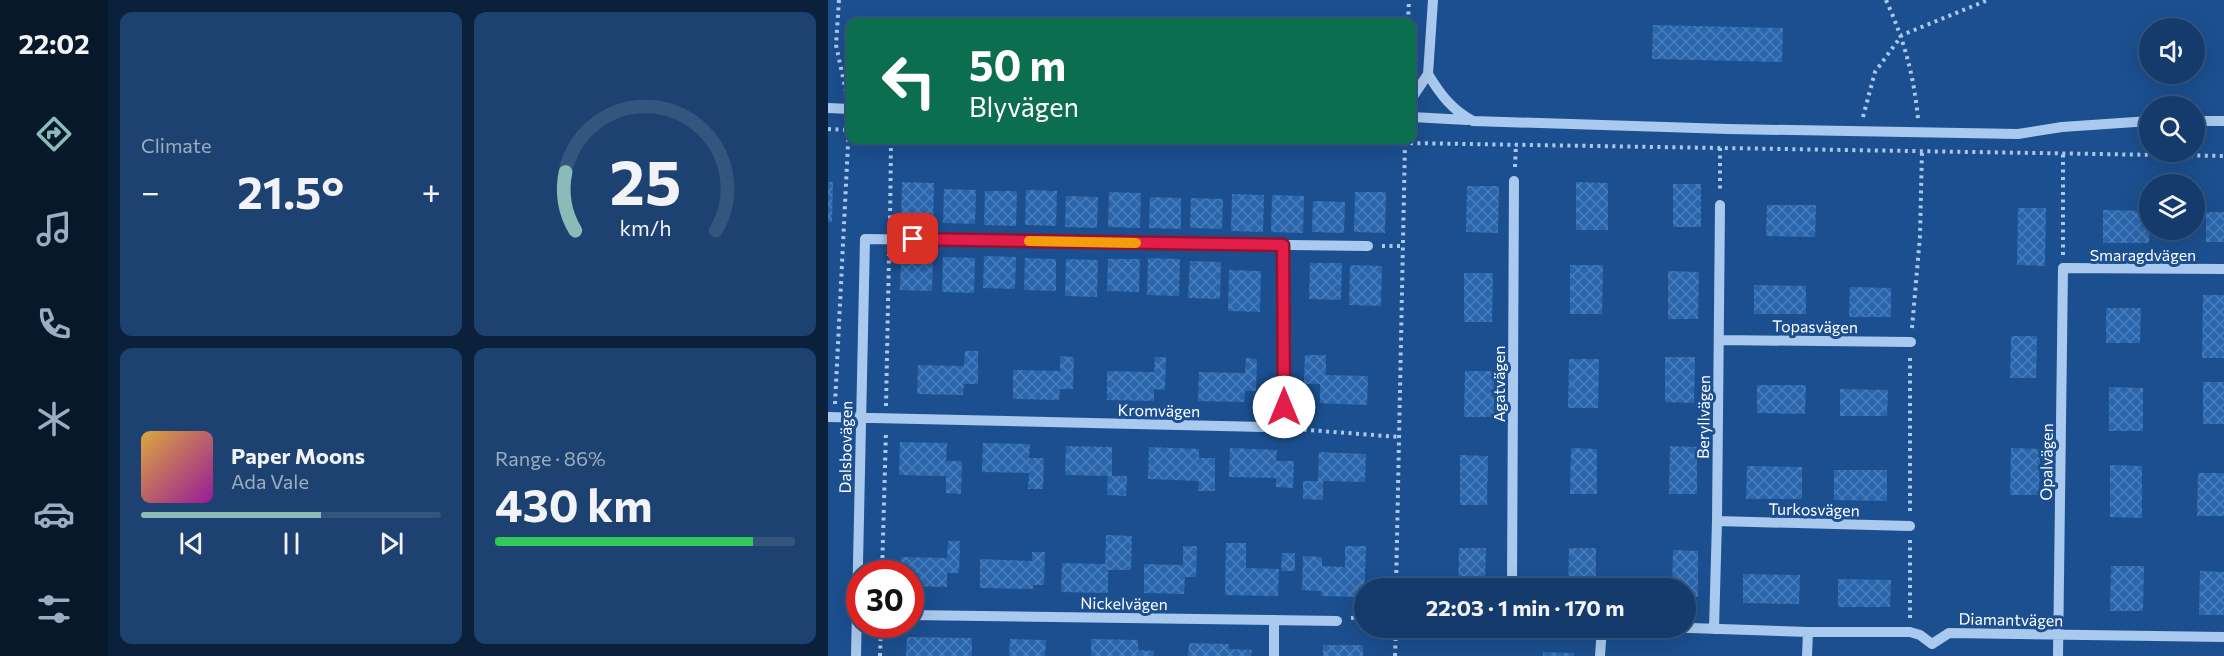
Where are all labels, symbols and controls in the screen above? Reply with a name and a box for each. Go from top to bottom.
map controls [2139,18,2205,240]
button: sound [2139,18,2205,84]
text: 22:02 [18,27,90,60]
text: 50 m [969,38,1066,90]
icon: left [870,42,948,120]
text: Blyvägen [969,90,1079,123]
button: search [2139,96,2205,162]
icon: directions [33,113,75,155]
text: Climate [141,133,211,157]
text: 25 [609,142,681,218]
text: 21.5° [237,163,344,218]
text: − [141,170,160,211]
text: + [422,170,441,211]
button: layers [2139,174,2205,240]
icon: music [33,208,75,250]
pin [887,213,938,264]
text: km/h [619,214,671,240]
icon: arrive [896,222,929,255]
street label: Smaragdvägen [2090,245,2196,264]
icon: phone [33,303,75,345]
street label: Topasvägen [1772,316,1858,336]
street label: Agatvägen [1489,346,1508,422]
position arrow [1252,375,1316,439]
street label: Beryllvägen [1693,375,1713,459]
icon: climate [33,398,75,440]
street label: Dalsbovägen [835,400,855,494]
street label: Kromvägen [1118,400,1200,420]
street label: Opalvägen [2036,423,2056,501]
text: Paper Moons [231,442,365,469]
text: Range · 86% [495,446,606,470]
text: Ada Vale [231,469,309,493]
text: 430 km [495,476,652,531]
icon: car [33,493,75,535]
street label: Turkosvägen [1768,499,1860,519]
icon: previous [175,527,208,560]
icon: pause [275,527,308,560]
icon: next [375,527,408,560]
speed limit sign: 30 [846,560,924,638]
icon: filters [33,588,75,630]
street label: Nickelvägen [1080,593,1168,613]
text: 22:03 · 1 min · 170 m [1426,594,1624,621]
street label: Diamantvägen [1958,609,2064,629]

